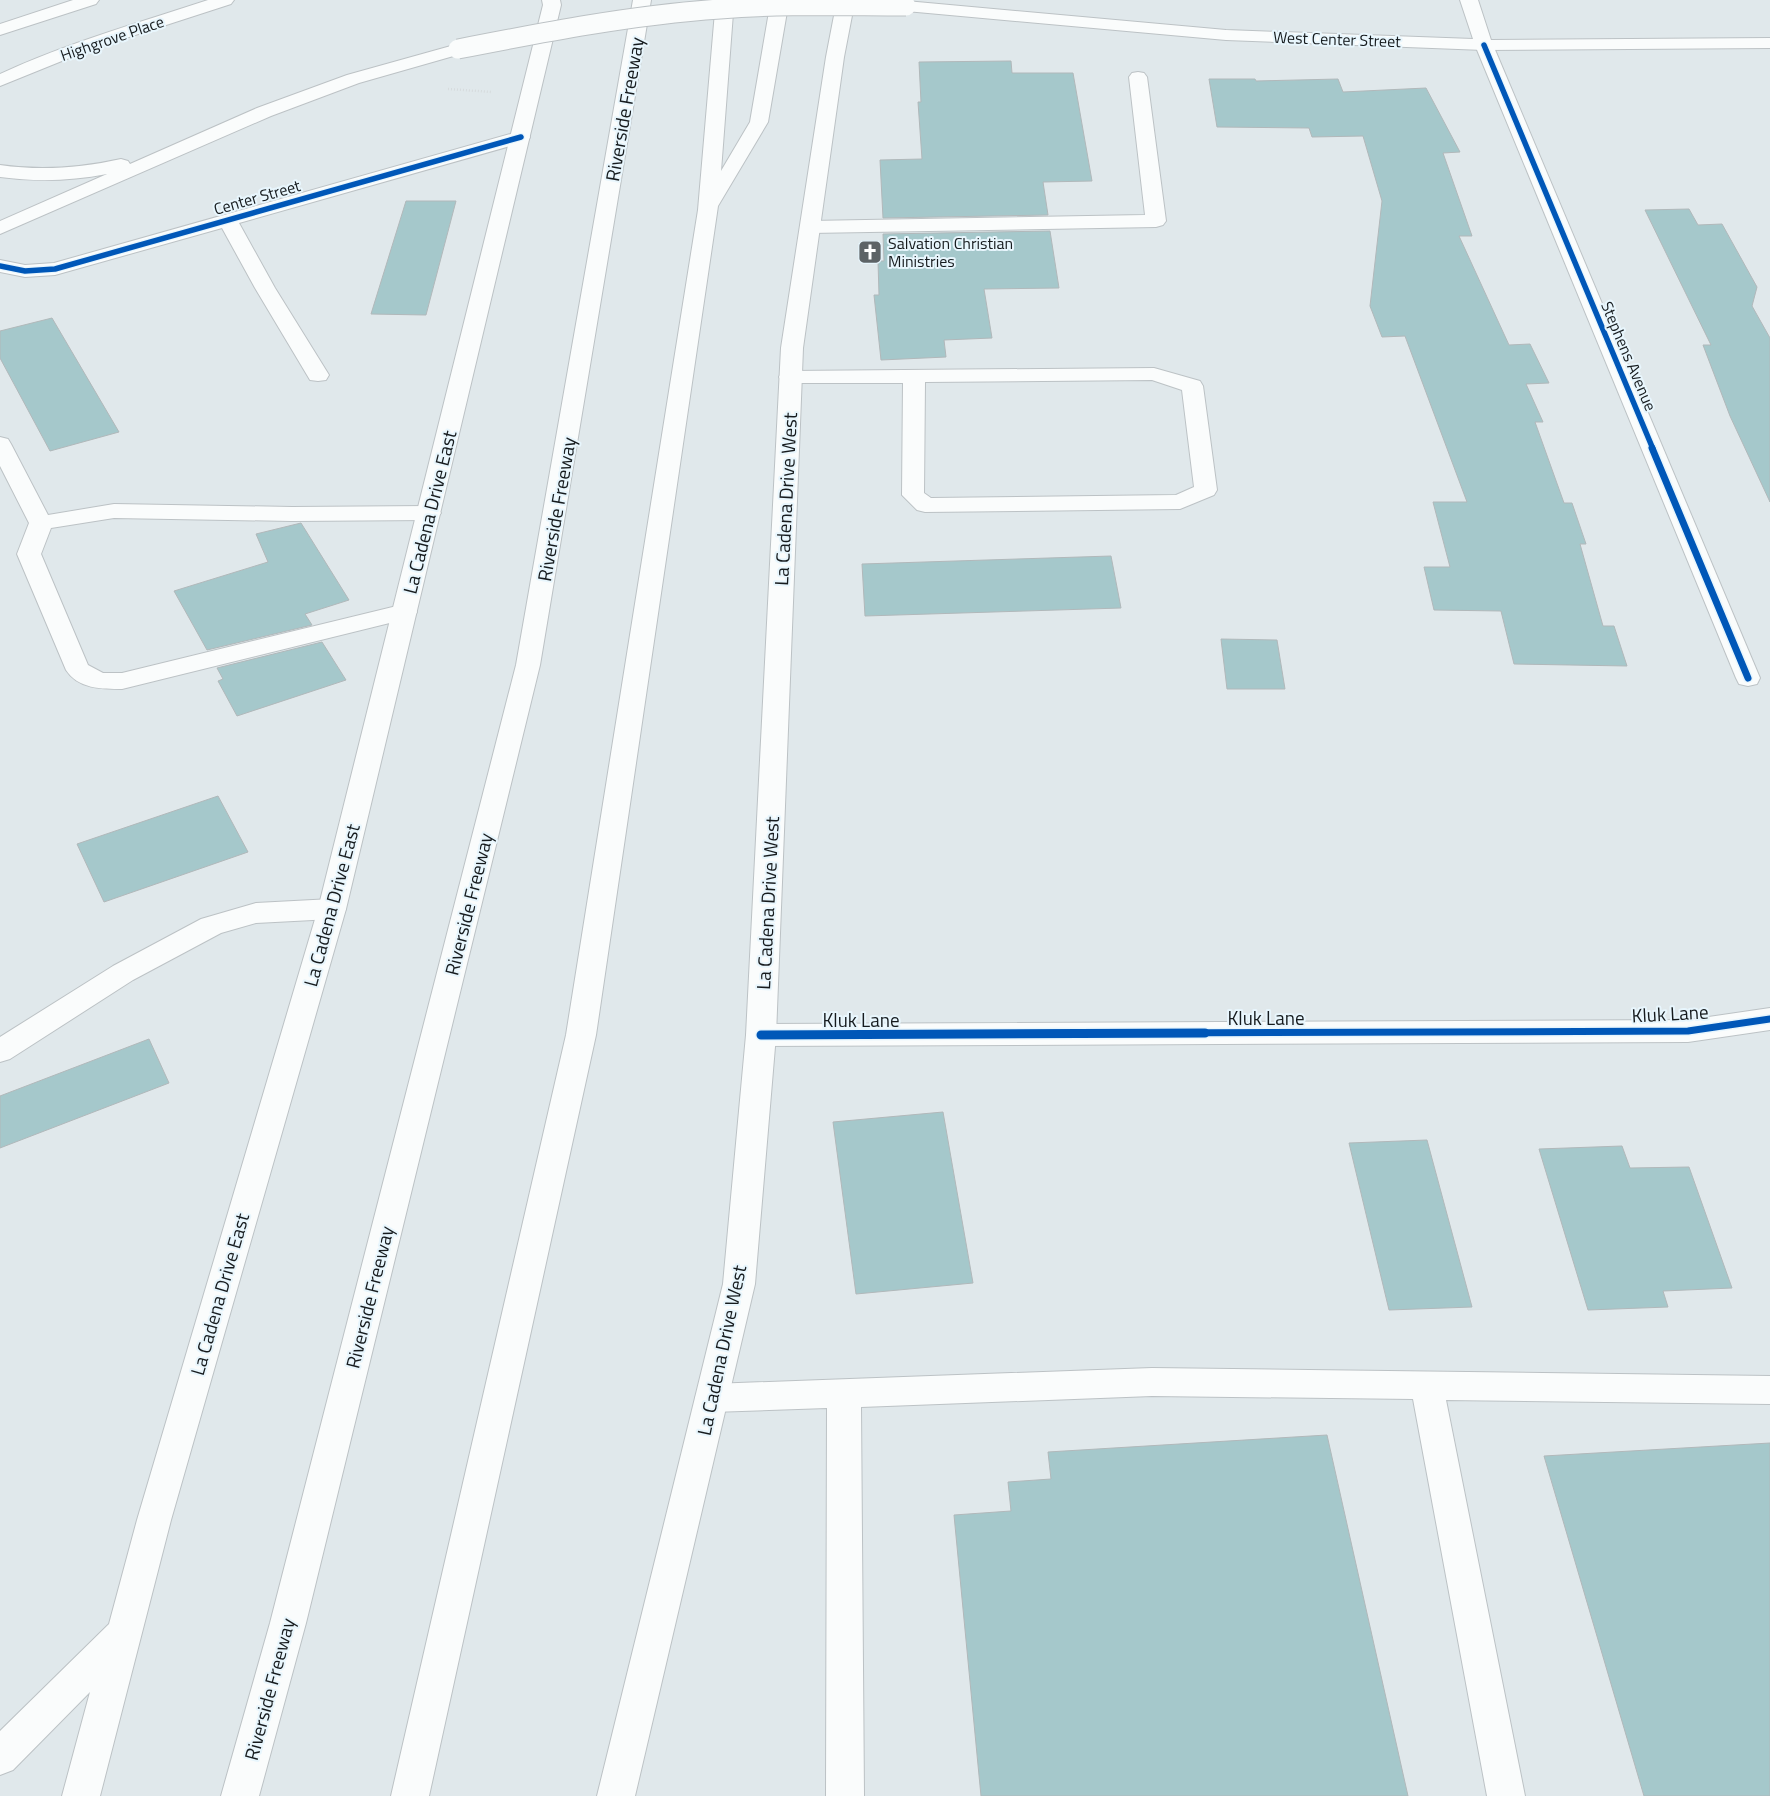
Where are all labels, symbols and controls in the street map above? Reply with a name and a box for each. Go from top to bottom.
street label: Highgrove Place [57,9,167,67]
street label: West Center Street [1273,25,1402,53]
street label: Riverside Freeway [597,35,651,183]
street label: Center Street [211,173,304,221]
place label: Salvation Christian Ministries [888,231,1013,273]
church icon: Salvation Christian Ministries [857,239,883,265]
street label: Stephens Avenue [1595,297,1663,415]
street label: La Cadena Drive West [766,411,804,586]
street label: La Cadena Drive East [395,427,463,597]
street label: Riverside Freeway [529,435,583,583]
street label: La Cadena Drive West [748,815,786,990]
street label: La Cadena Drive East [295,820,367,990]
street label: Riverside Freeway [436,830,500,978]
street label: Kluk Lane [1631,997,1709,1029]
street label: Kluk Lane [1228,1003,1305,1032]
street label: Kluk Lane [823,1005,900,1034]
street label: La Cadena Drive East [182,1209,256,1378]
street label: Riverside Freeway [337,1223,401,1371]
street label: La Cadena Drive West [689,1262,753,1438]
street label: Riverside Freeway [236,1615,302,1763]

